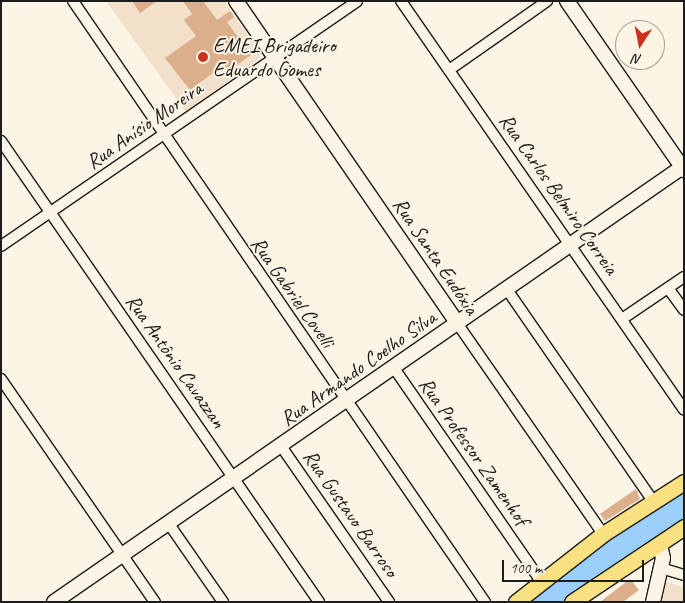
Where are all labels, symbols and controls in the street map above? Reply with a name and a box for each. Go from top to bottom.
north arrow [615,20,665,70]
place label: EMEI Brigadeiro Eduardo Gomes [213,32,336,82]
text: N [631,50,643,68]
marker: EMEI Brigadeiro Eduardo Gomes [197,51,209,63]
street label: Rua Anísio Moreira [81,75,207,175]
street label: Rua Carlos Belmiro Correia [493,108,625,280]
street label: Rua Santa Eudóxia [388,193,484,319]
street label: Rua Gabriel Covelli [246,232,340,352]
street label: Rua Antônio Cavazzan [121,289,231,433]
street label: Rua Armando Coelho Silva [275,305,441,431]
street label: Rua Professor Zamenhof [414,372,534,530]
street label: Rua Gustavo Barroso [298,445,404,581]
scale bar [505,550,648,582]
text: 100 m [510,559,542,578]

